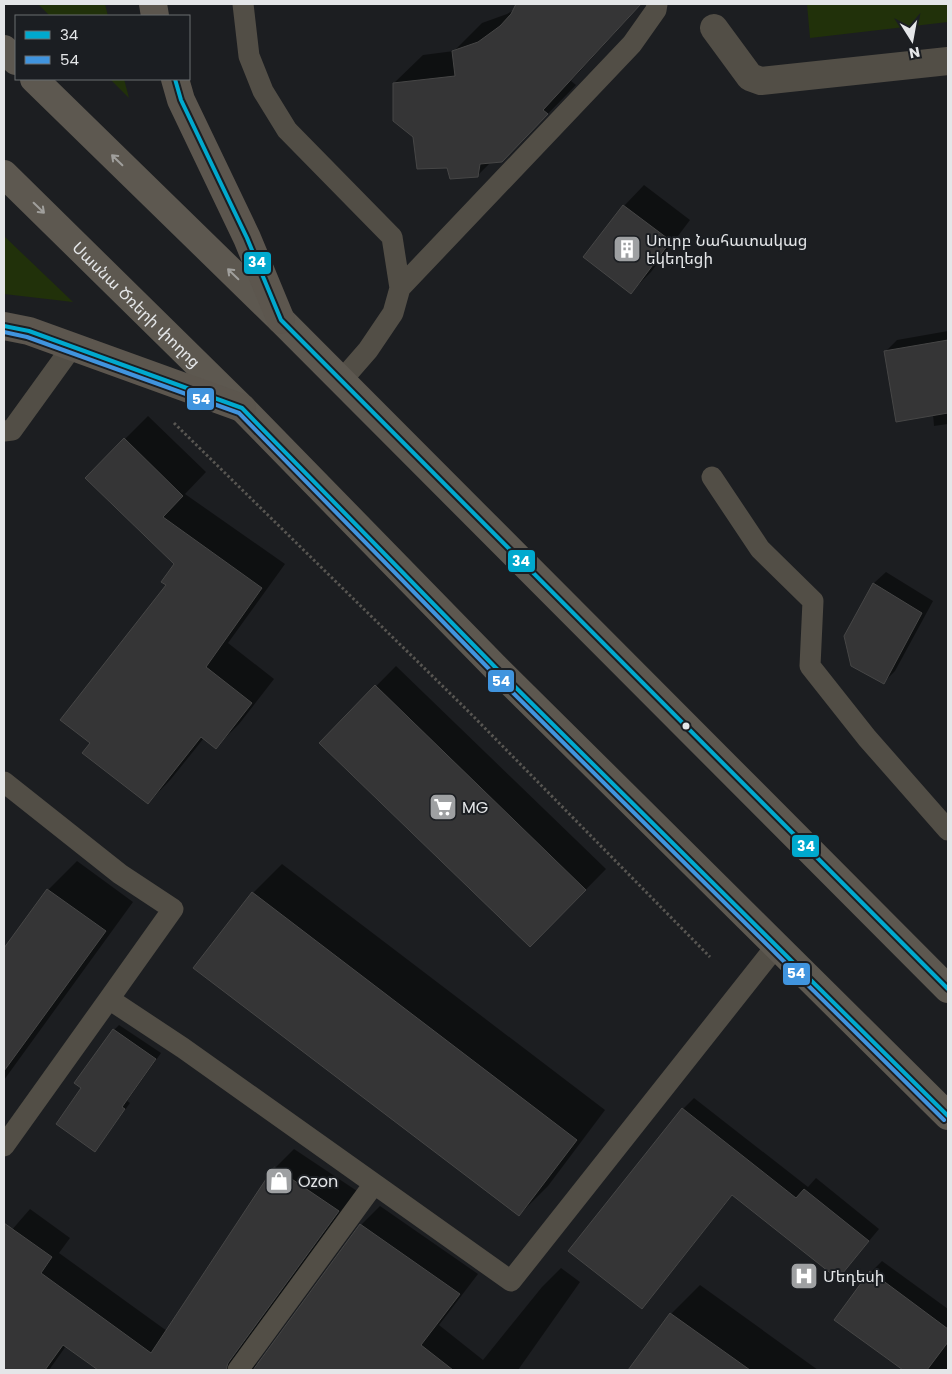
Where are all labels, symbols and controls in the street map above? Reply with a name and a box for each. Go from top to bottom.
legend [15,15,190,80]
north arrow [887,15,937,65]
text: 34 [60,24,78,45]
text: N [907,42,922,64]
text: 54 [60,49,79,70]
one-way arrow [111,154,123,166]
one-way arrow [32,202,45,214]
place label: Սուրբ Նահատակաց եկեղեցի [646,229,807,270]
building icon: Սուրբ Նահատակաց եկեղեցի [612,234,642,264]
street label: Սասնա Ծռերի փողոց [67,236,206,373]
line badge: 34 [243,251,272,275]
text: 34 [248,252,266,272]
one-way arrow [227,268,240,280]
line badge: 54 [186,387,215,411]
text: 54 [192,389,210,409]
line badge: 34 [507,549,536,573]
text: 34 [512,551,530,571]
line badge: 54 [487,669,515,693]
text: 54 [492,671,510,691]
unlabelled marker [681,721,691,731]
supermarket icon: MG [428,792,458,822]
place label: MG [462,796,488,819]
line badge: 34 [791,834,820,858]
text: 34 [797,836,815,856]
line badge: 54 [782,962,811,986]
text: 54 [787,963,805,983]
shop icon: Ozon [264,1166,294,1196]
place label: Ozon [298,1170,338,1193]
hospital icon: Մեդեսի [789,1261,819,1291]
place label: Մեդեսի [823,1265,884,1288]

